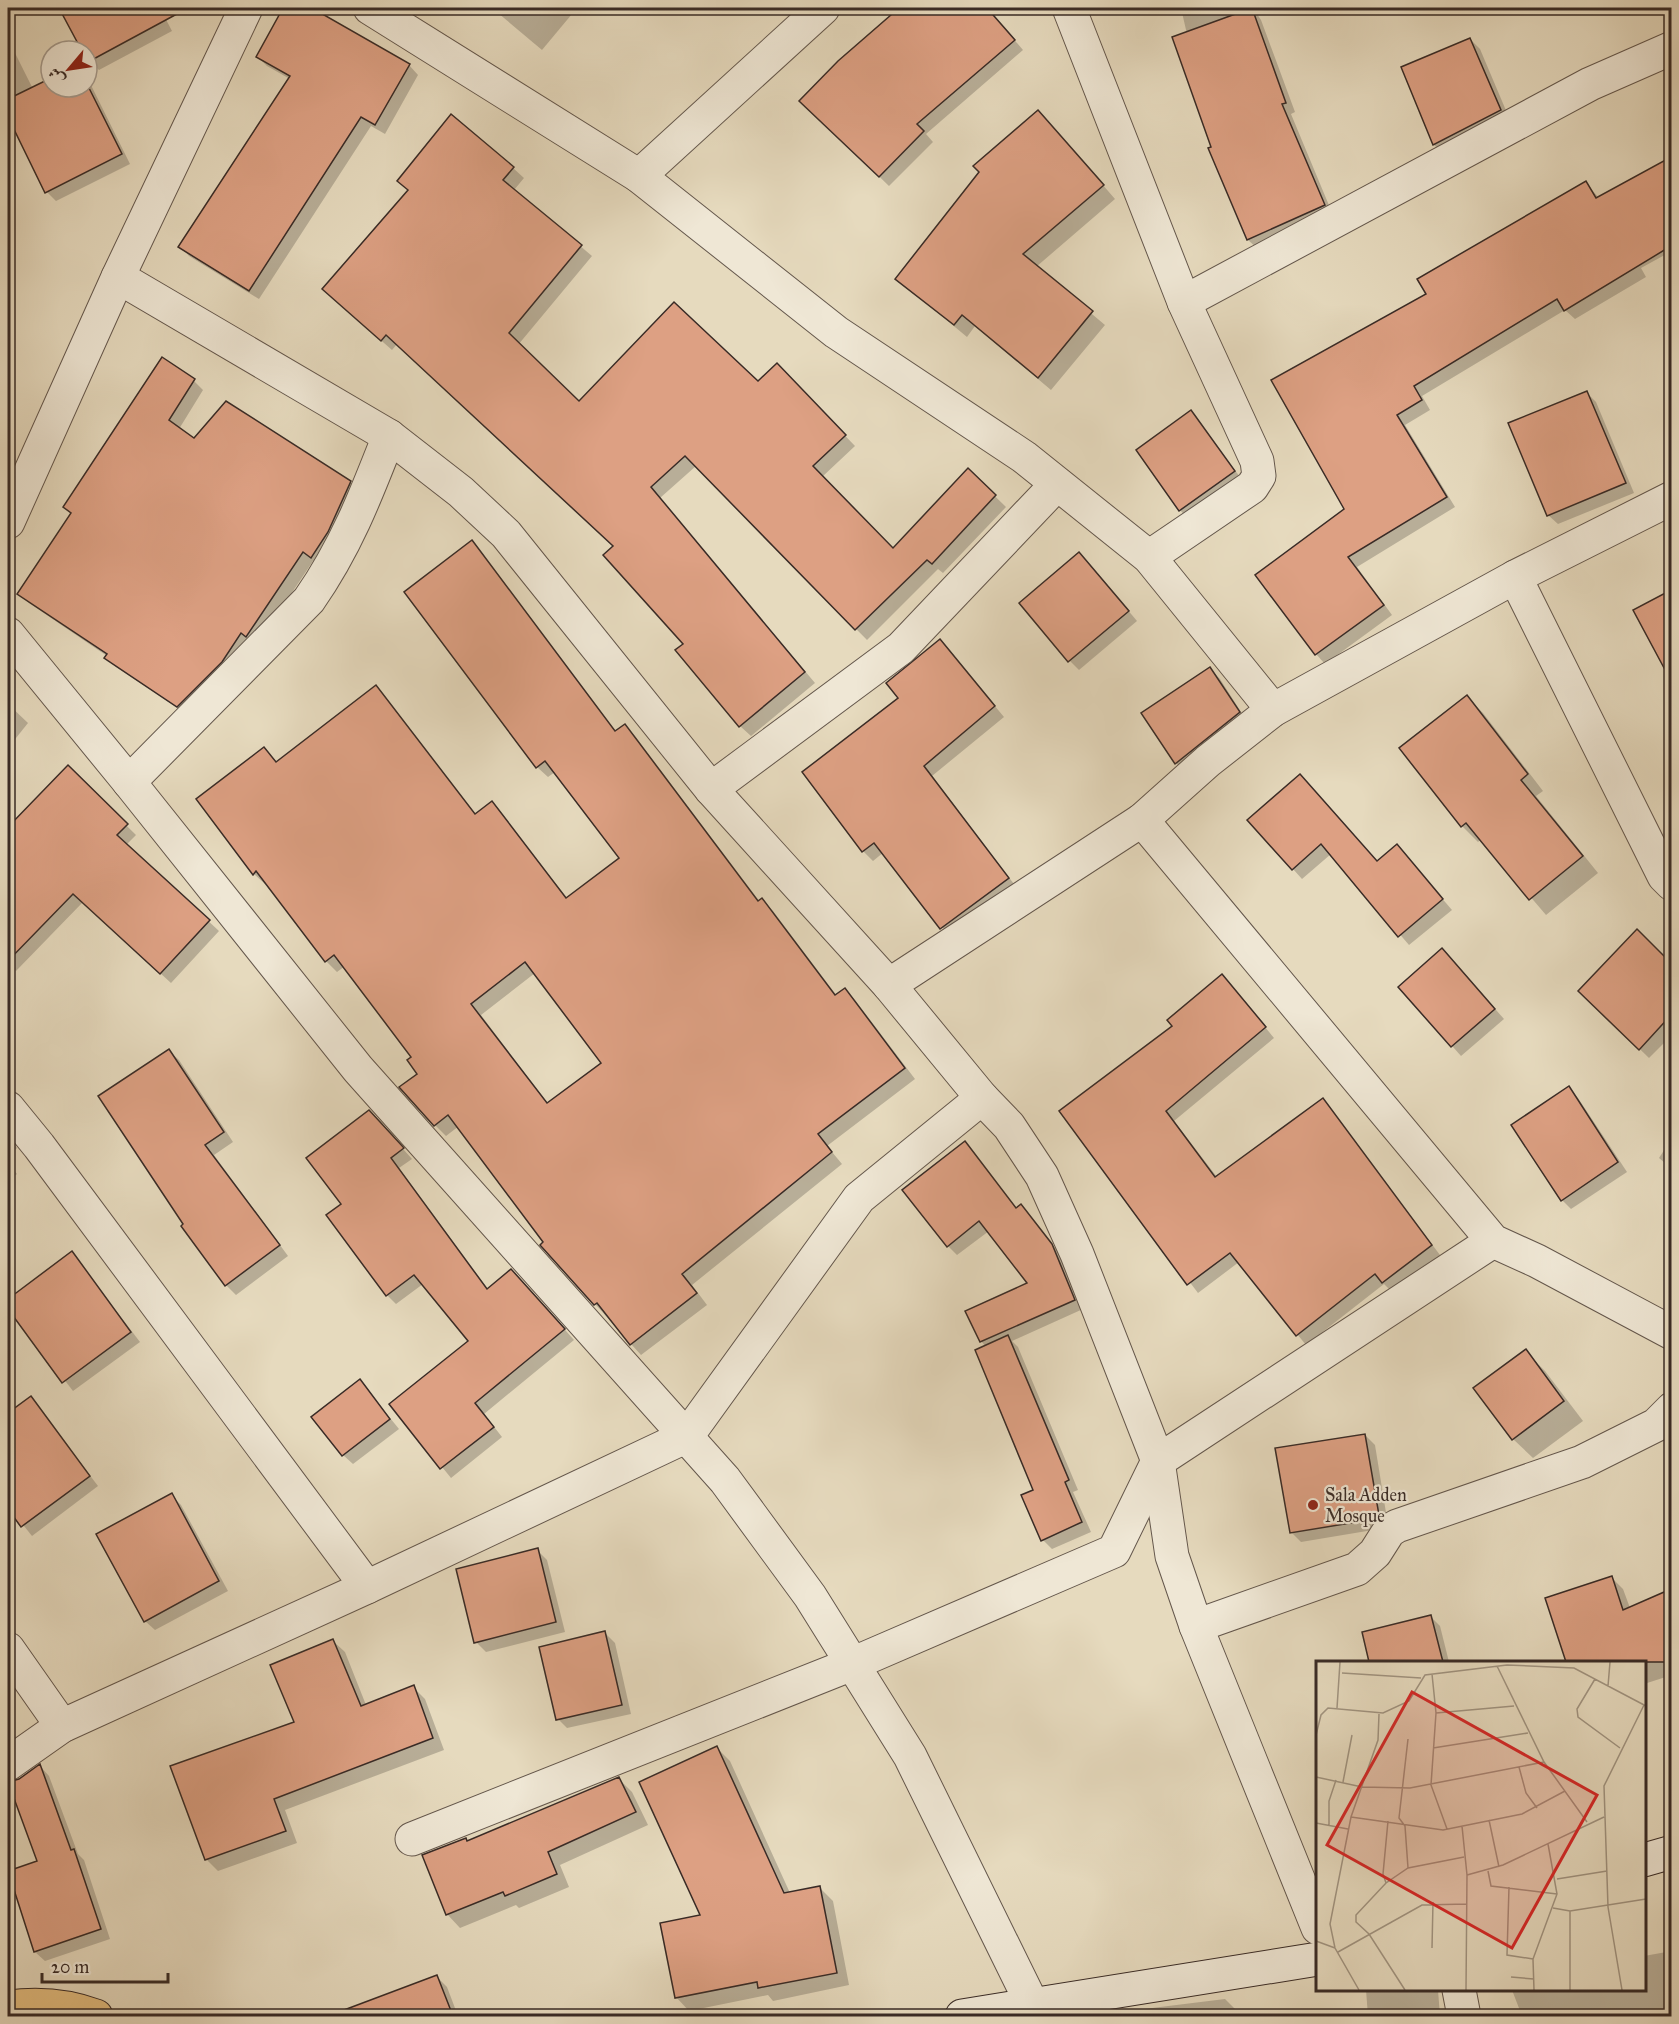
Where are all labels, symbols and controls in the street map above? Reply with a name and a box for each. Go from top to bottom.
north arrow [39,39,99,99]
text: ش [44,64,68,88]
place label: Sala Adden Mosque [1325,1484,1407,1528]
marker: Sala Adden Mosque [1306,1498,1320,1512]
inset map [1316,1661,1646,1991]
scale bar [42,1946,168,1984]
text: 20 m [51,1956,89,1978]

